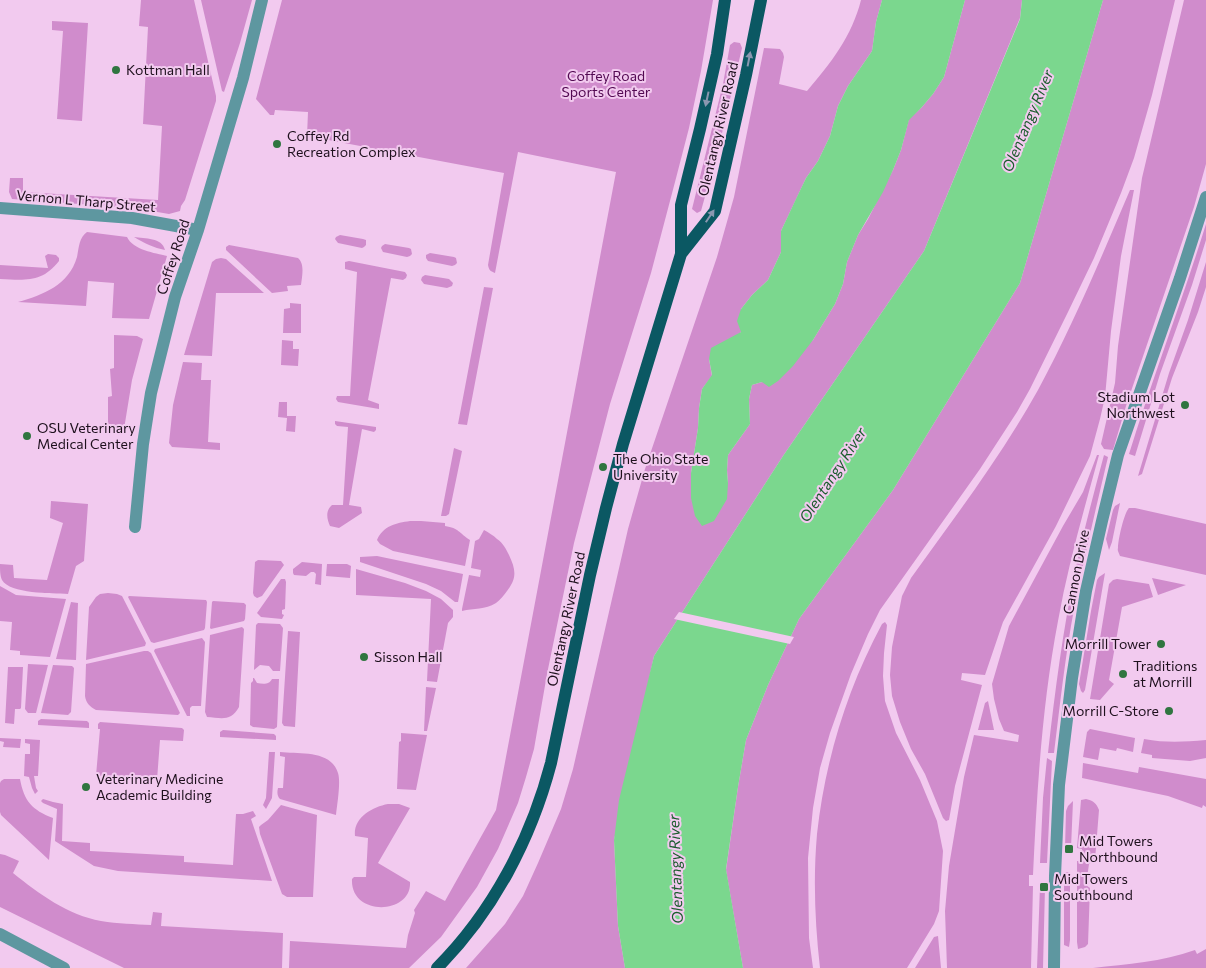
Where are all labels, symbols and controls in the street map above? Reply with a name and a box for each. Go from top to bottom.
one-way arrow [745,51,753,66]
street label: Olentangy River Road [694,60,741,198]
place label: Kottman Hall [126,61,210,78]
marker: Kottman Hall [110,64,122,76]
water label: Olentangy River [997,66,1057,174]
park label: Coffey Road Sports Center [562,67,651,100]
one-way arrow [702,92,710,108]
place label: Coffey Rd Recreation Complex [287,127,416,160]
marker: Coffey Rd Recreation Complex [271,138,283,150]
street label: Vernon L Tharp Street [16,186,157,215]
one-way arrow [706,209,715,223]
street label: Coffey Road [152,217,193,297]
place label: Stadium Lot Northwest [1097,388,1175,421]
marker: Stadium Lot Northwest [1179,399,1191,411]
place label: OSU Veterinary Medical Center [37,419,136,452]
water label: Olentangy River [795,423,870,525]
marker: OSU Veterinary Medical Center [21,430,33,442]
place label: The Ohio State University [613,450,708,483]
marker: The Ohio State University [597,461,609,473]
street label: Cannon Drive [1059,528,1092,616]
street label: Olentangy River Road [543,550,588,688]
place label: Morrill Tower [1065,635,1151,652]
marker: Morrill Tower [1155,638,1167,650]
place label: Sisson Hall [374,648,443,665]
marker: Sisson Hall [358,651,370,663]
place label: Traditions at Morrill [1133,657,1197,690]
marker: Traditions at Morrill [1117,668,1129,680]
place label: Morrill C-Store [1063,702,1159,719]
marker: Morrill C-Store [1163,705,1175,717]
place label: Veterinary Medicine Academic Building [96,770,223,803]
marker: Veterinary Medicine Academic Building [80,781,92,793]
water label: Olentangy River [664,813,686,924]
place label: Mid Towers Northbound [1079,832,1158,865]
marker: Mid Towers Northbound [1063,843,1075,855]
place label: Mid Towers Southbound [1054,870,1133,903]
marker: Mid Towers Southbound [1038,881,1050,893]

